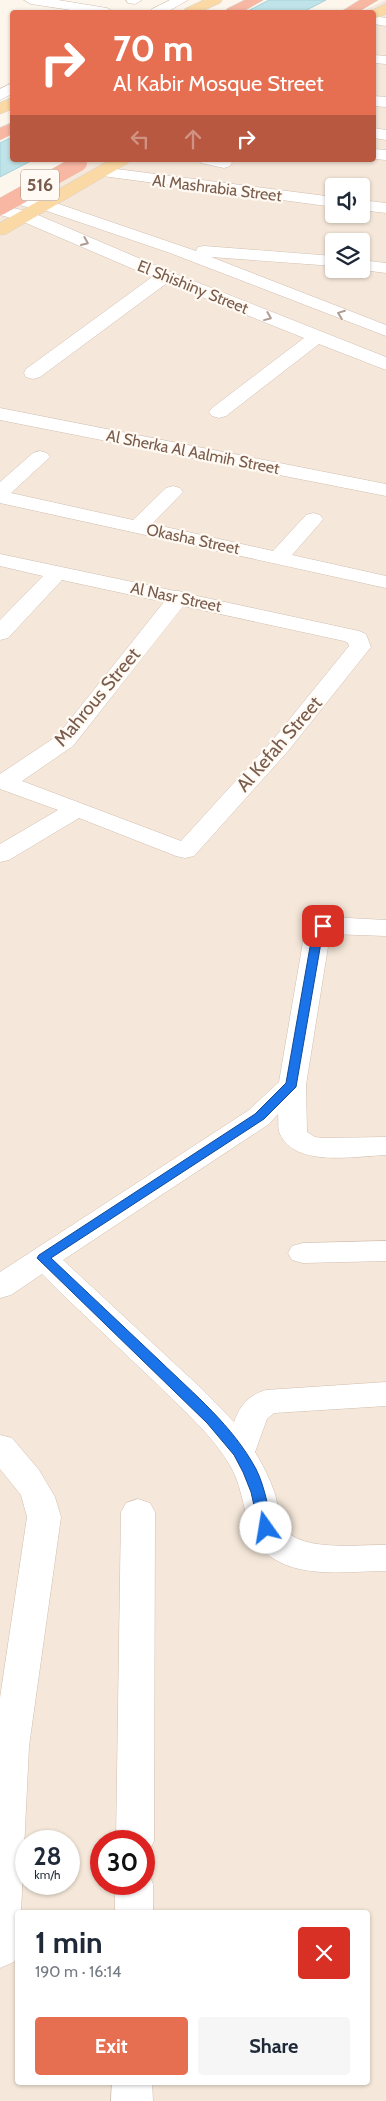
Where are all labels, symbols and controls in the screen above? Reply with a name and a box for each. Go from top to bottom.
text: 70 m [113,27,194,70]
icon: right [30,30,95,95]
text: Al Kabir Mosque Street [113,70,324,97]
icon: left [126,125,154,153]
icon: ahead [179,125,207,153]
icon: right [232,125,260,153]
road number: 516 [21,170,59,200]
street label: Al Mashrabia Street [151,171,283,205]
map controls [325,178,370,278]
button: sound [325,178,370,223]
button: layers [325,233,370,278]
one-way arrow [81,237,89,247]
street label: El Shishiny Street [135,256,252,318]
one-way arrow [337,309,345,319]
one-way arrow [264,311,272,321]
street label: Al Sherka Al Aalmih Street [105,426,282,478]
street label: Okasha Street [145,520,242,558]
street label: Al Nasr Street [129,578,224,616]
street label: Mahrous Street [49,642,145,751]
street label: Al Kefah Street [231,691,327,796]
pin [302,905,344,947]
icon: arrive [309,912,337,940]
position arrow [239,1501,291,1553]
speed limit sign: 30 [90,1830,155,1895]
text: 28 [33,1841,62,1871]
text: km/h [34,1867,61,1882]
text: 1 min [35,1924,103,1961]
button: close [298,1927,350,1979]
text: 190 m · 16:14 [35,1962,121,1981]
button: Exit [35,2017,188,2075]
button: Share [198,2017,350,2075]

